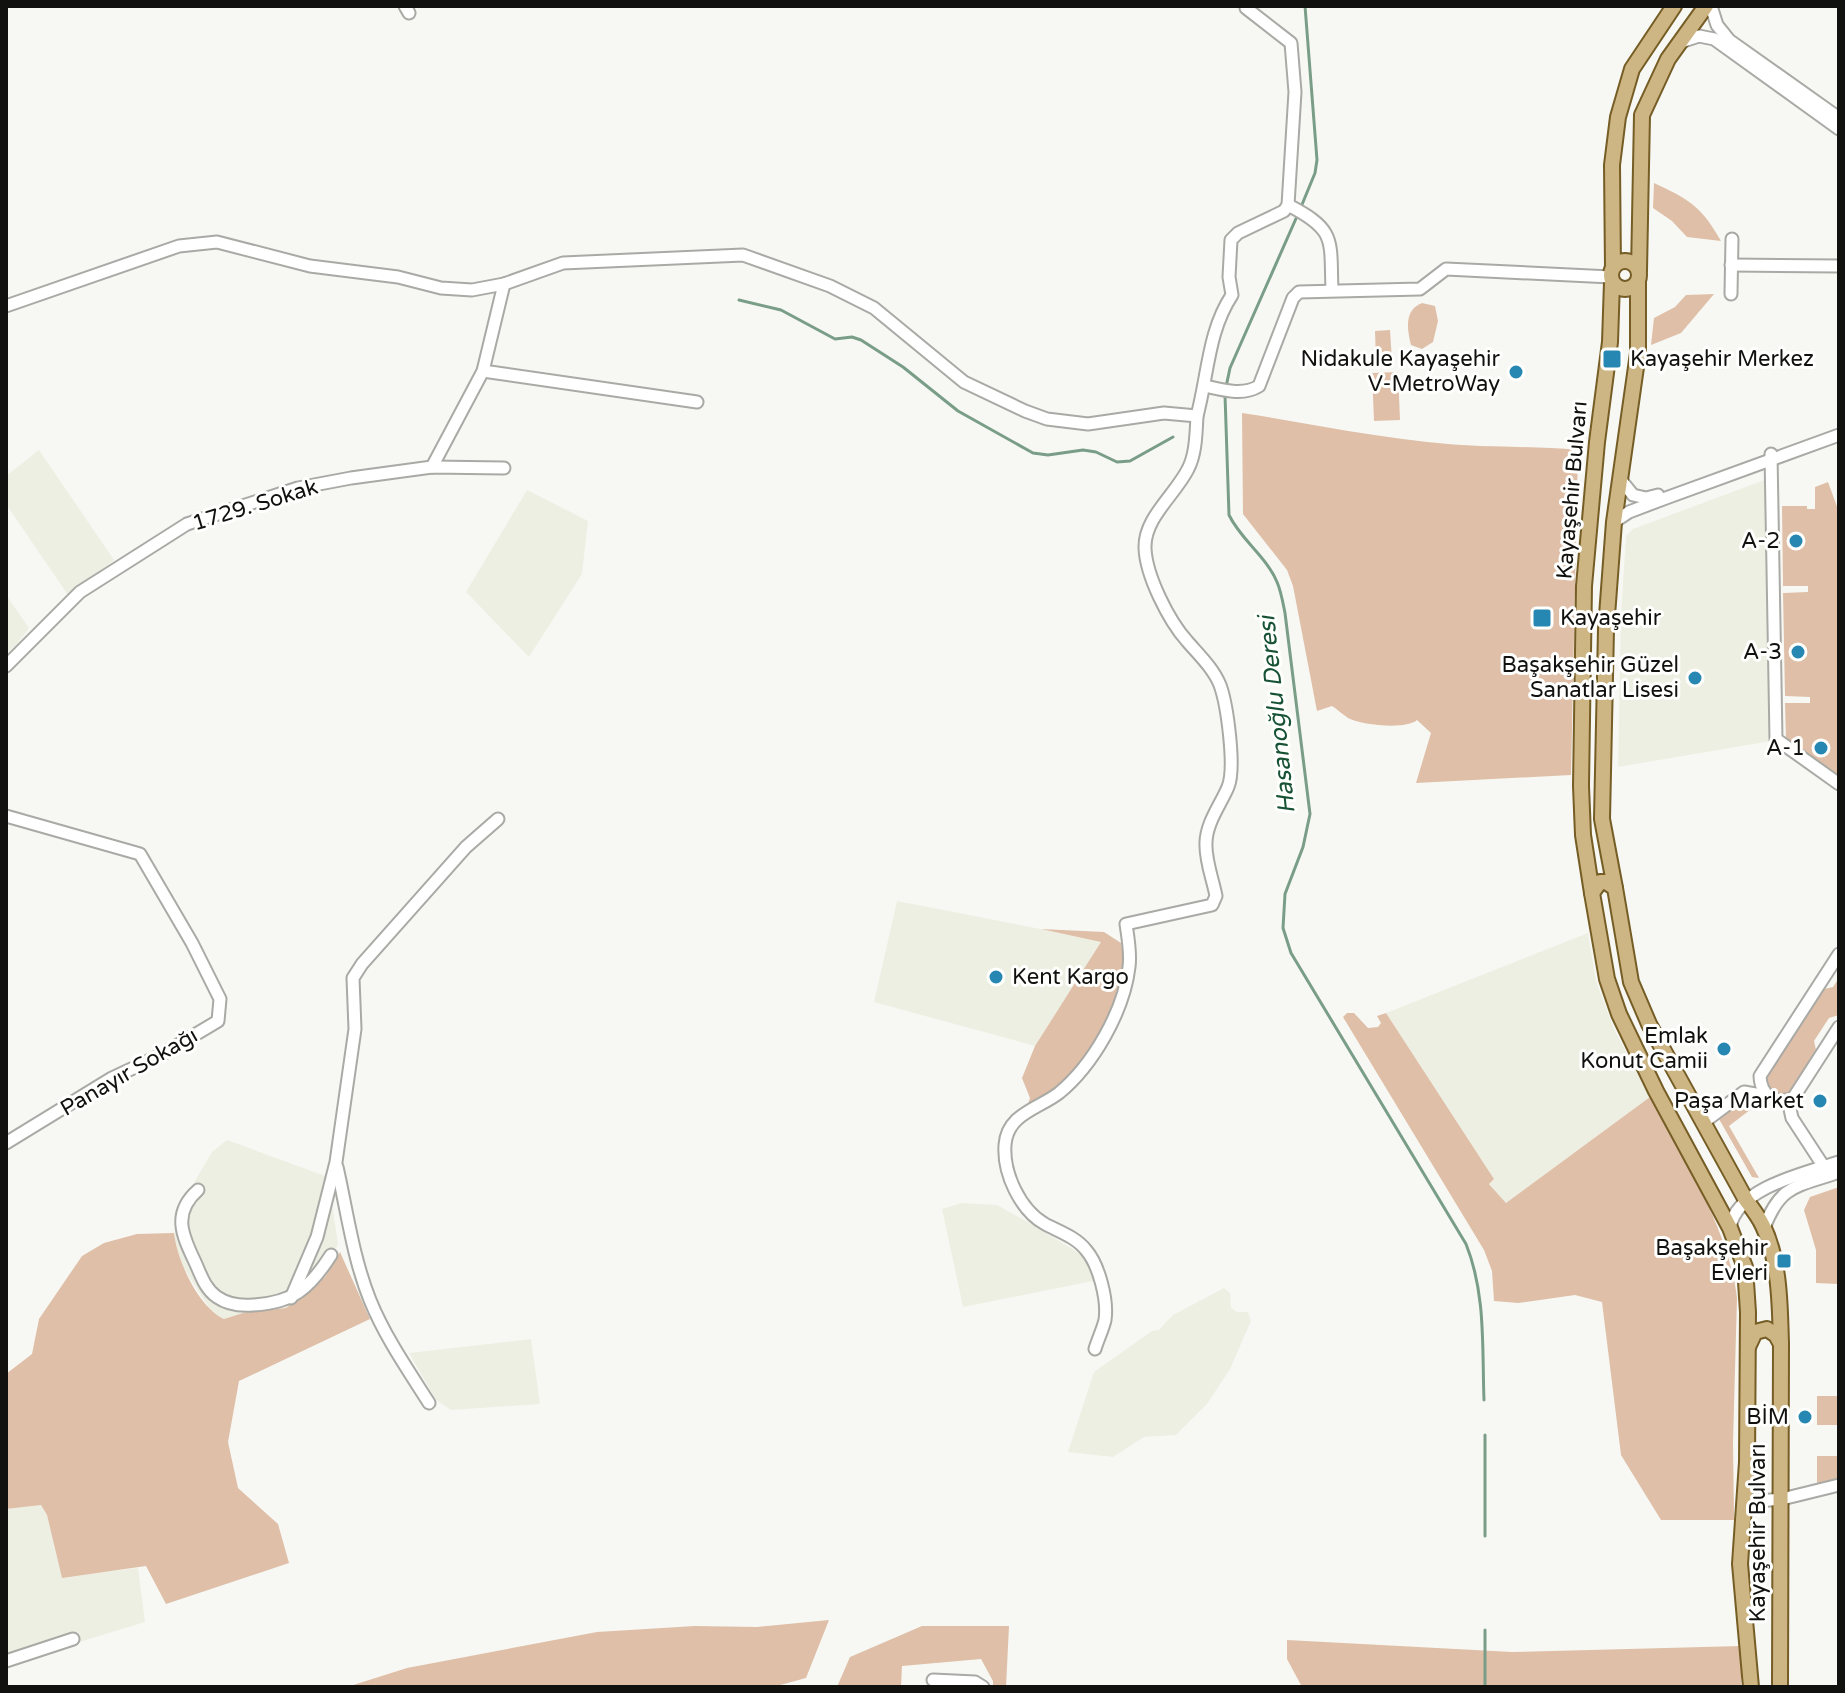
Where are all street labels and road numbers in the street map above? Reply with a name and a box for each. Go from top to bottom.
street label: Kayaşehir Bulvarı [1551,400,1593,580]
street label: 1729. Sokak [189,474,321,536]
street label: Panayır Sokağı [56,1022,202,1122]
street label: Kayaşehir Bulvarı [1745,1444,1771,1622]

